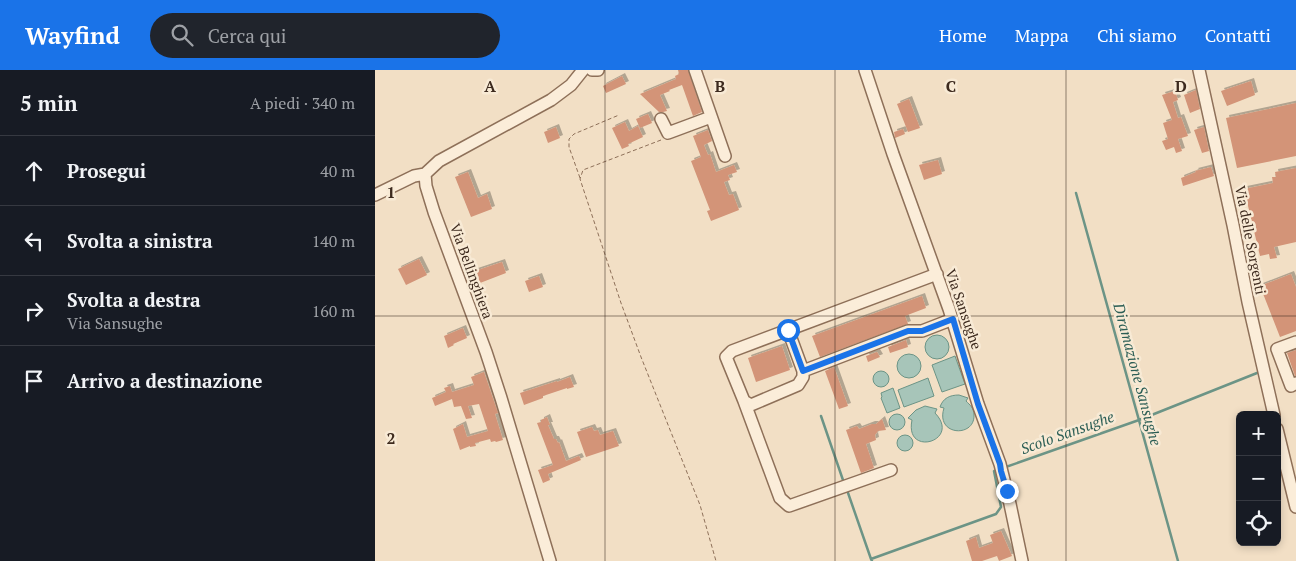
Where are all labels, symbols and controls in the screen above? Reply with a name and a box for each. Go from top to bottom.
search box [150,13,500,58]
text: Wayfind [25,19,120,51]
icon: search [168,21,196,49]
text: Cerca qui [208,23,287,48]
text: Home [939,23,987,47]
text: Mappa [1015,23,1069,47]
text: Chi siamo [1097,23,1177,47]
text: Contatti [1205,23,1271,47]
text: A [484,75,496,97]
text: B [715,75,725,97]
text: C [946,75,956,97]
text: D [1175,75,1187,97]
text: 5 min [20,89,77,117]
text: A piedi · 340 m [250,92,355,114]
icon: ahead [20,157,48,185]
text: Prosegui [67,158,146,183]
text: 40 m [320,160,355,182]
text: 1 [386,181,396,203]
street label: Via delle Sorgenti [1231,184,1271,296]
street label: Via Bellinghiera [446,221,498,321]
icon: left [20,227,48,255]
text: Svolta a sinistra [67,228,213,253]
text: 140 m [312,230,355,252]
street label: Via Sansughe [941,266,987,352]
text: Svolta a destra [67,287,201,312]
icon: right [20,297,48,325]
text: 160 m [312,300,355,322]
water label: Diramazione Sansughe [1109,300,1167,448]
text: Via Sansughe [67,312,163,334]
route start [777,319,800,342]
icon: arrive [20,367,48,395]
text: Arrivo a destinazione [67,368,262,393]
water label: Scolo Sansughe [1017,406,1117,458]
map controls [1236,411,1281,546]
button: + [1236,411,1281,456]
text: 2 [386,427,396,449]
button: − [1236,456,1281,501]
route end [996,480,1019,503]
button: locate [1236,501,1281,546]

